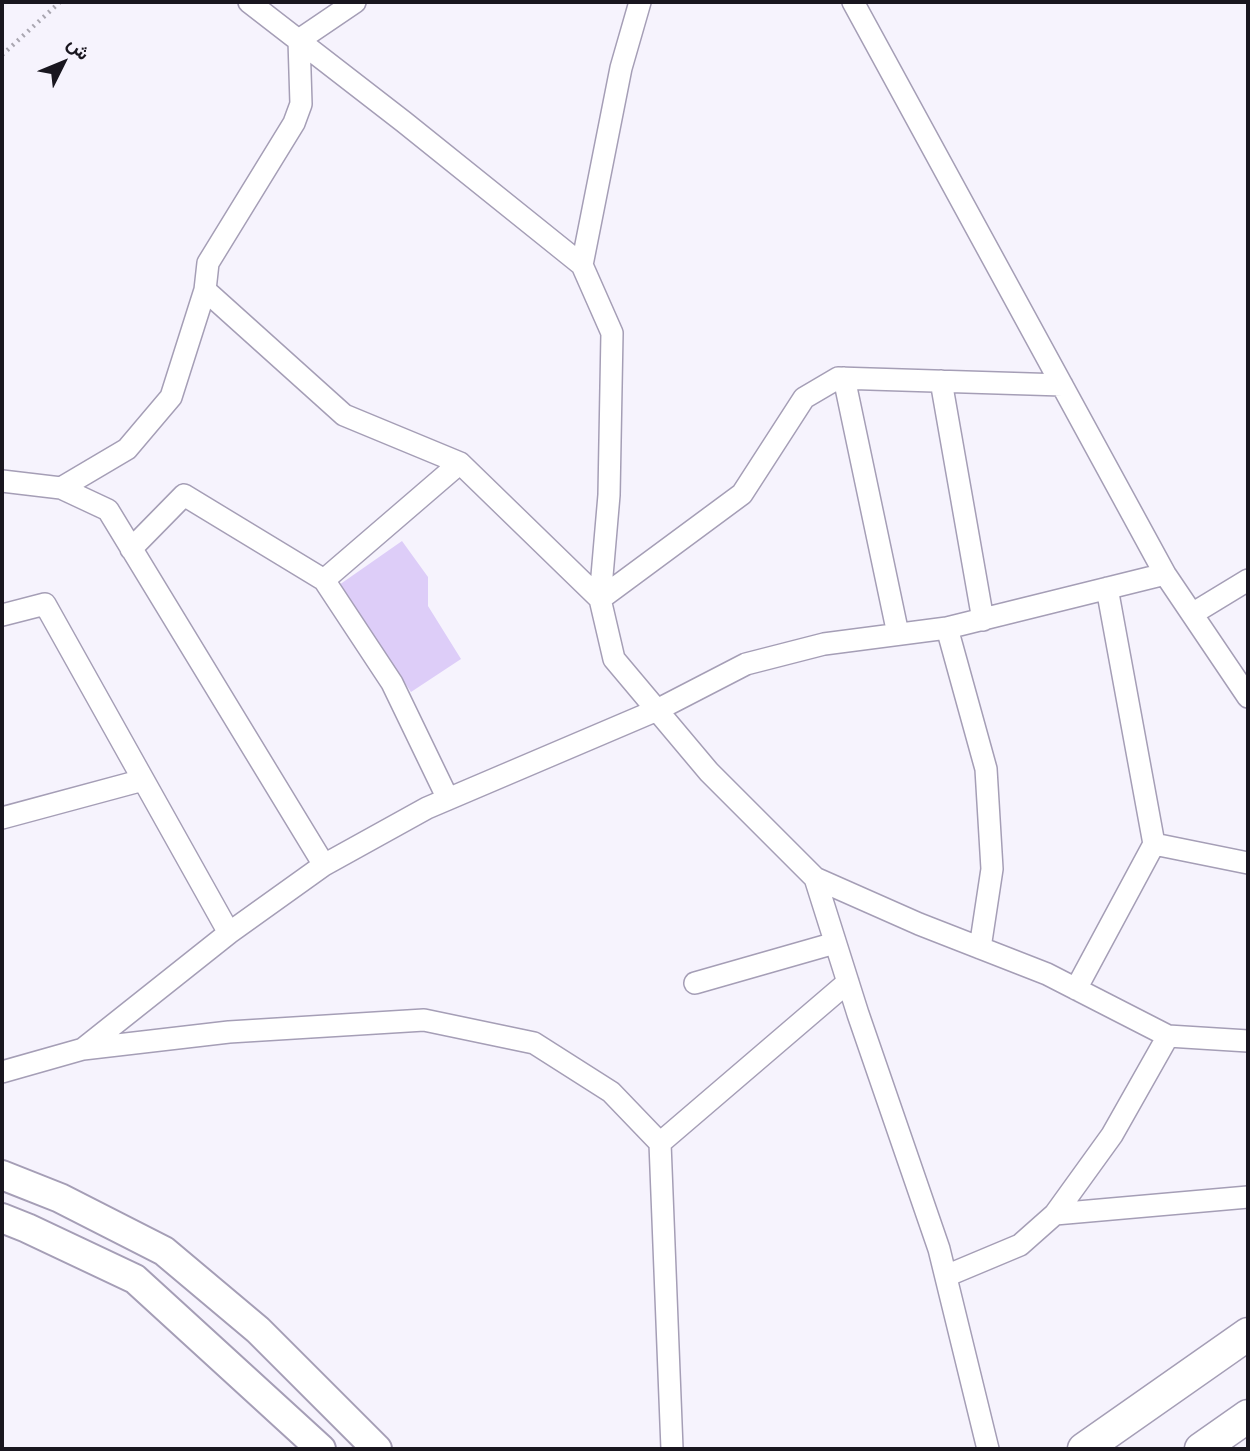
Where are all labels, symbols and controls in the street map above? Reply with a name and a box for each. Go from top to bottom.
north arrow [28,28,98,98]
text: ش [63,33,94,64]

